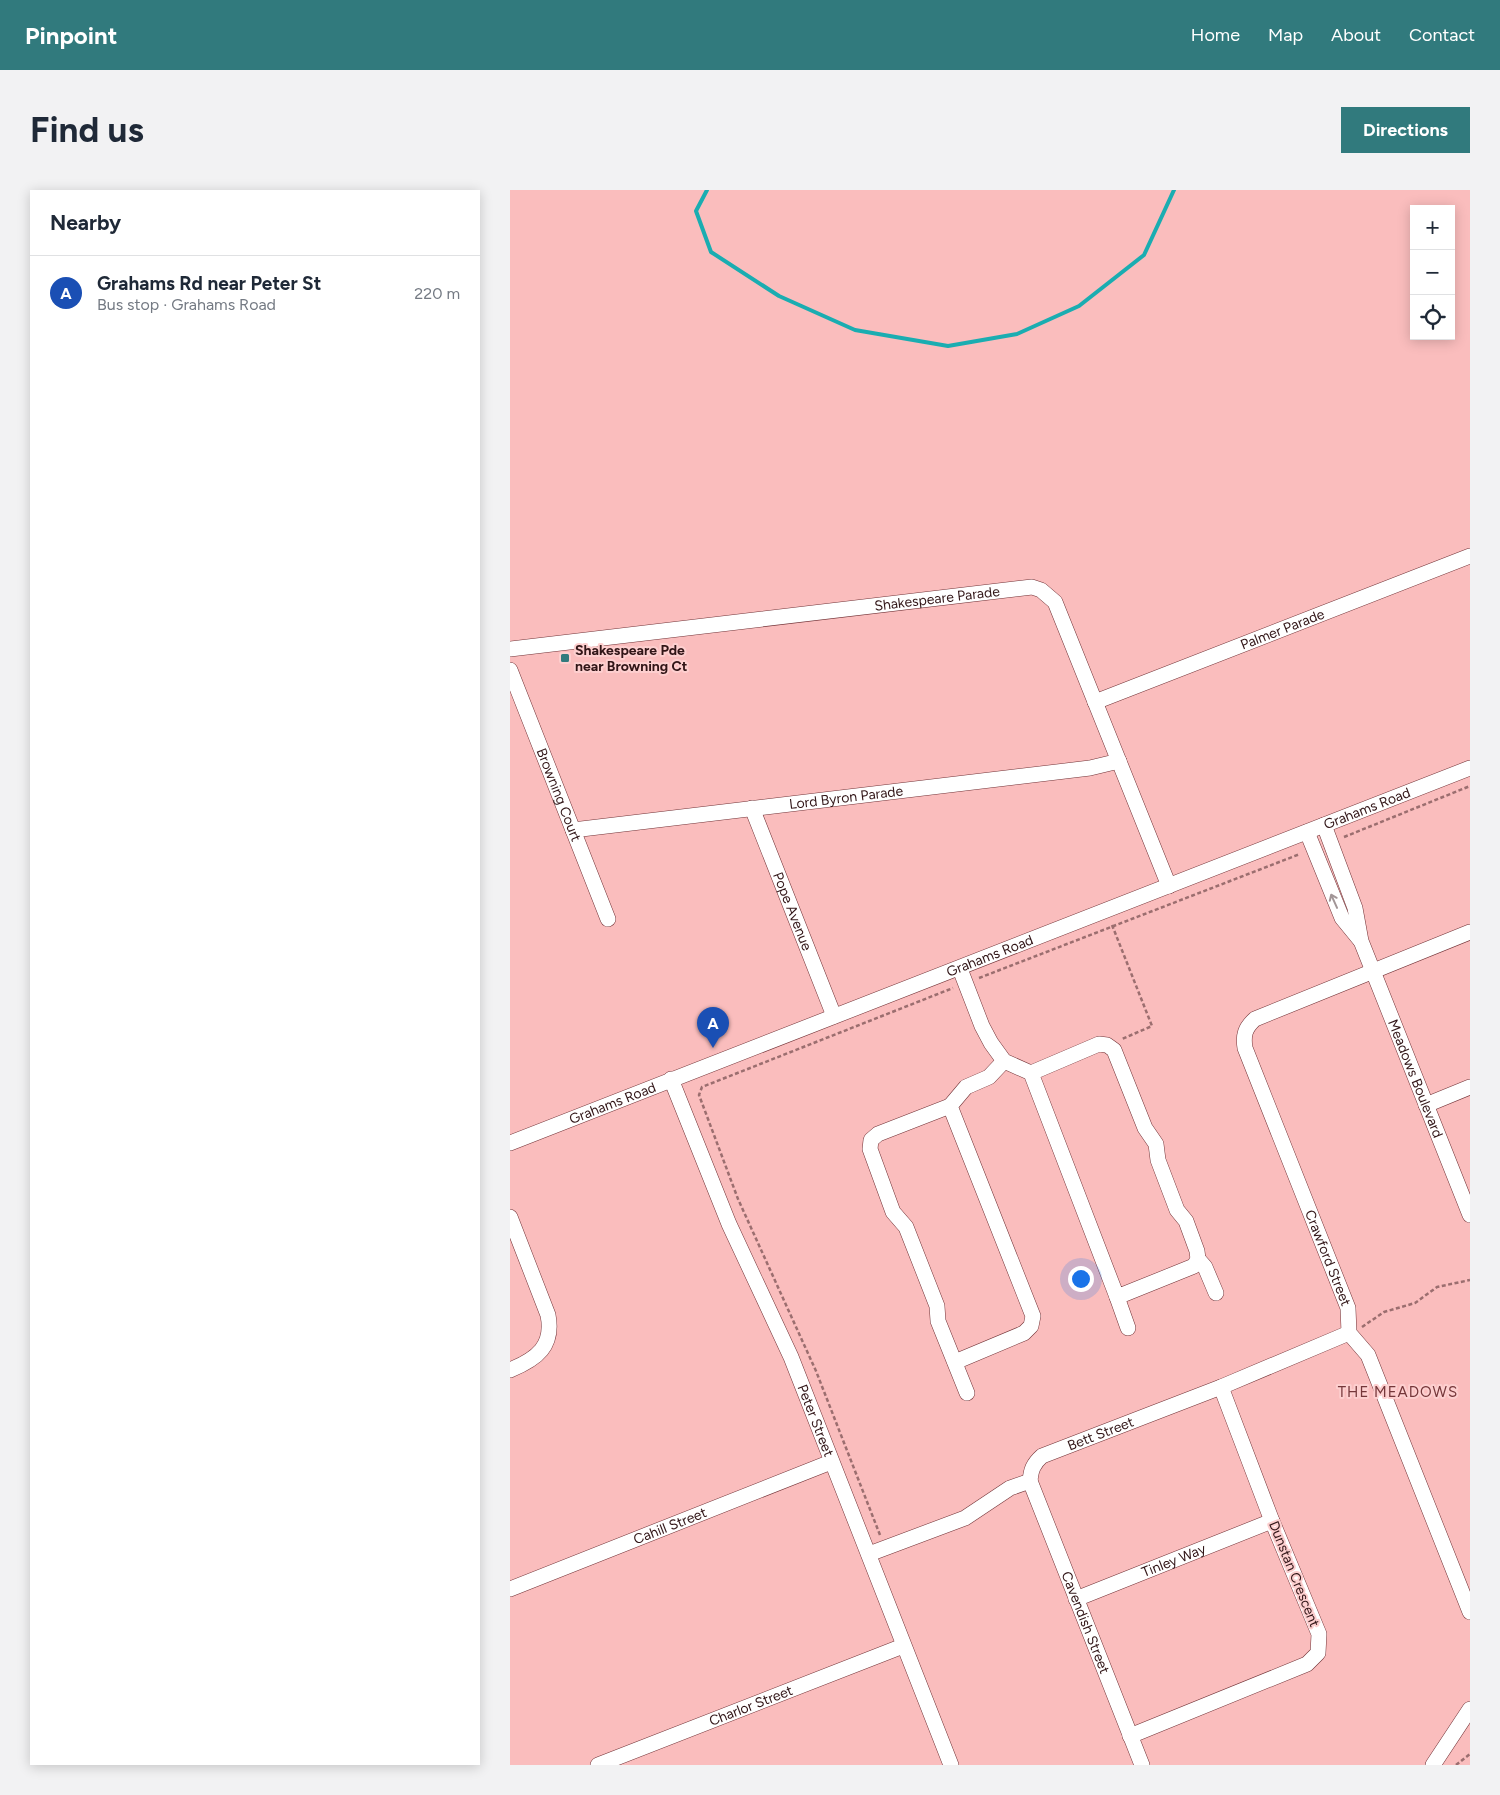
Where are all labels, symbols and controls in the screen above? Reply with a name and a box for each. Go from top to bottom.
text: Pinpoint [25,21,117,50]
text: Home [1191,24,1240,46]
text: Map [1268,24,1303,46]
text: About [1331,24,1381,46]
text: Contact [1409,24,1475,46]
button: Directions [1341,107,1470,153]
text: Find us [30,109,144,151]
map controls [1410,205,1455,340]
button: + [1410,205,1455,250]
text: Nearby [50,210,121,235]
button: − [1410,250,1455,295]
text: Grahams Rd near Peter St [97,272,321,295]
text: A [60,284,72,303]
text: 220 m [414,284,460,303]
text: Bus stop · Grahams Road [97,295,276,314]
button: locate [1410,295,1455,340]
street label: Shakespeare Parade [873,582,1001,614]
street label: Palmer Parade [1238,605,1327,653]
place label: Shakespeare Pde near Browning Ct [575,642,688,675]
marker: Shakespeare Pde near Browning Ct [559,652,571,664]
street label: Browning Court [533,746,585,844]
street label: Lord Byron Parade [788,782,904,813]
street label: Grahams Road [1321,784,1413,833]
street label: Pope Avenue [770,870,816,953]
one-way arrow [1329,894,1339,909]
street label: Grahams Road [944,931,1035,980]
pin: A [697,1007,729,1048]
street label: Meadows Boulevard [1384,1017,1447,1140]
street label: Grahams Road [567,1078,658,1128]
street label: Crawford Street [1301,1207,1355,1308]
your location [1068,1266,1094,1292]
street label: Peter Street [794,1382,838,1459]
district label: THE MEADOWS [1338,1383,1458,1401]
street label: Bett Street [1065,1413,1136,1454]
street label: Cahill Street [631,1504,709,1548]
street label: Dunstan Crescent [1265,1519,1323,1629]
street label: Tinley Way [1139,1540,1209,1581]
street label: Cavendish Street [1058,1569,1114,1676]
street label: Charlor Street [706,1681,795,1729]

